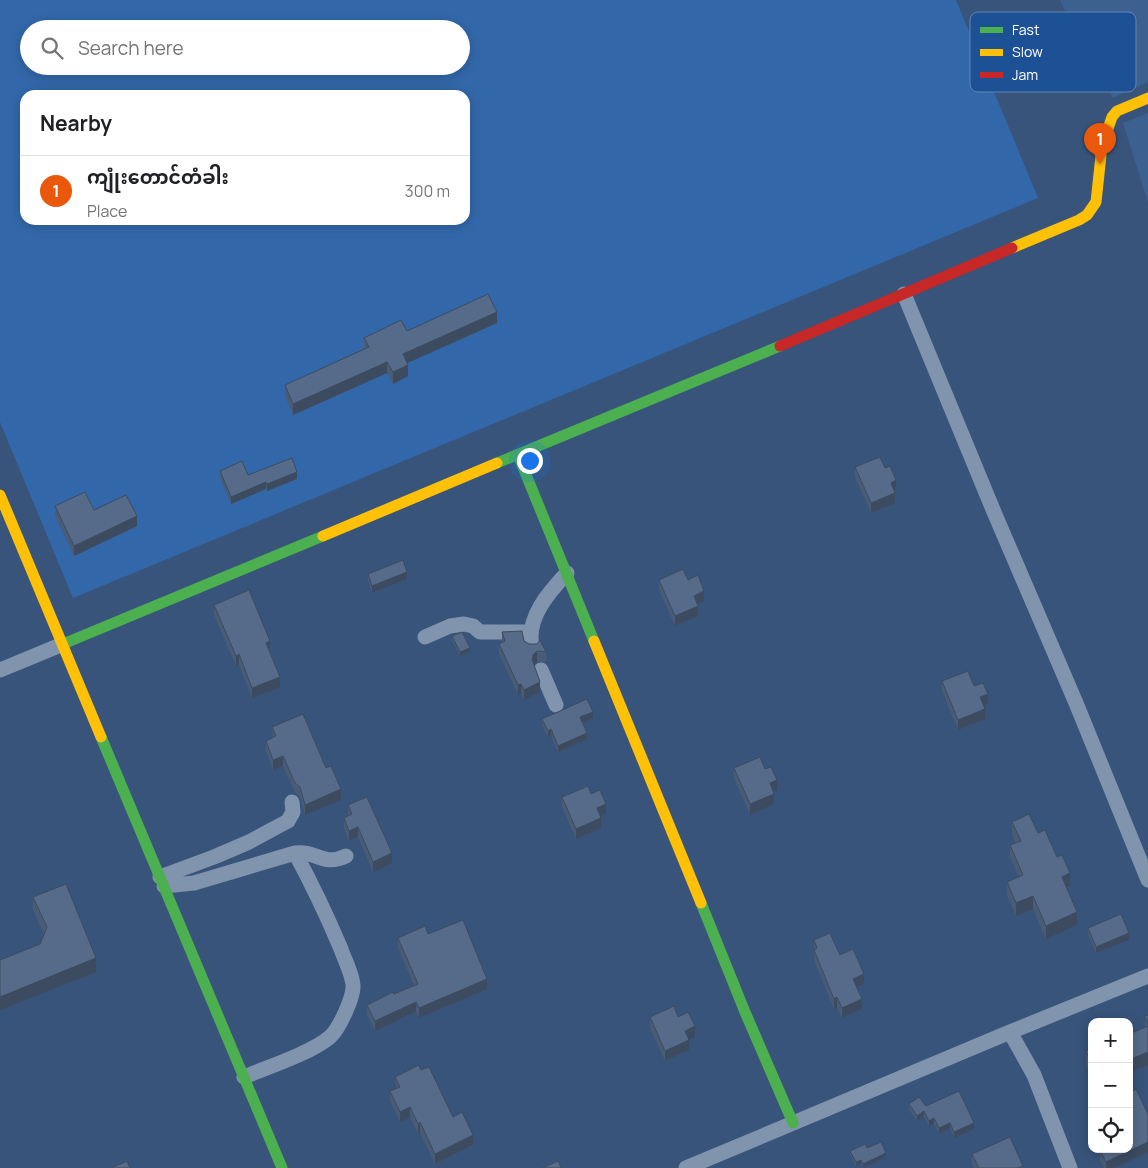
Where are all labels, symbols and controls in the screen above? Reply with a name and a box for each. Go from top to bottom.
legend [970,12,1136,92]
search box [20,20,470,75]
text: Fast [1012,20,1040,39]
icon: search [38,34,66,62]
text: Search here [78,35,184,61]
text: Slow [1012,42,1043,61]
text: Jam [1012,65,1038,84]
text: Nearby [40,109,112,137]
pin: 1 [1084,123,1116,164]
text: ကျုံးတောင်တံခါး [87,164,229,190]
text: 1 [52,180,60,202]
text: 300 m [405,180,450,202]
text: Place [87,200,127,222]
your location [517,448,543,474]
map controls [1088,1018,1133,1153]
button: + [1088,1018,1133,1063]
button: − [1088,1063,1133,1108]
button: locate [1088,1108,1133,1153]

